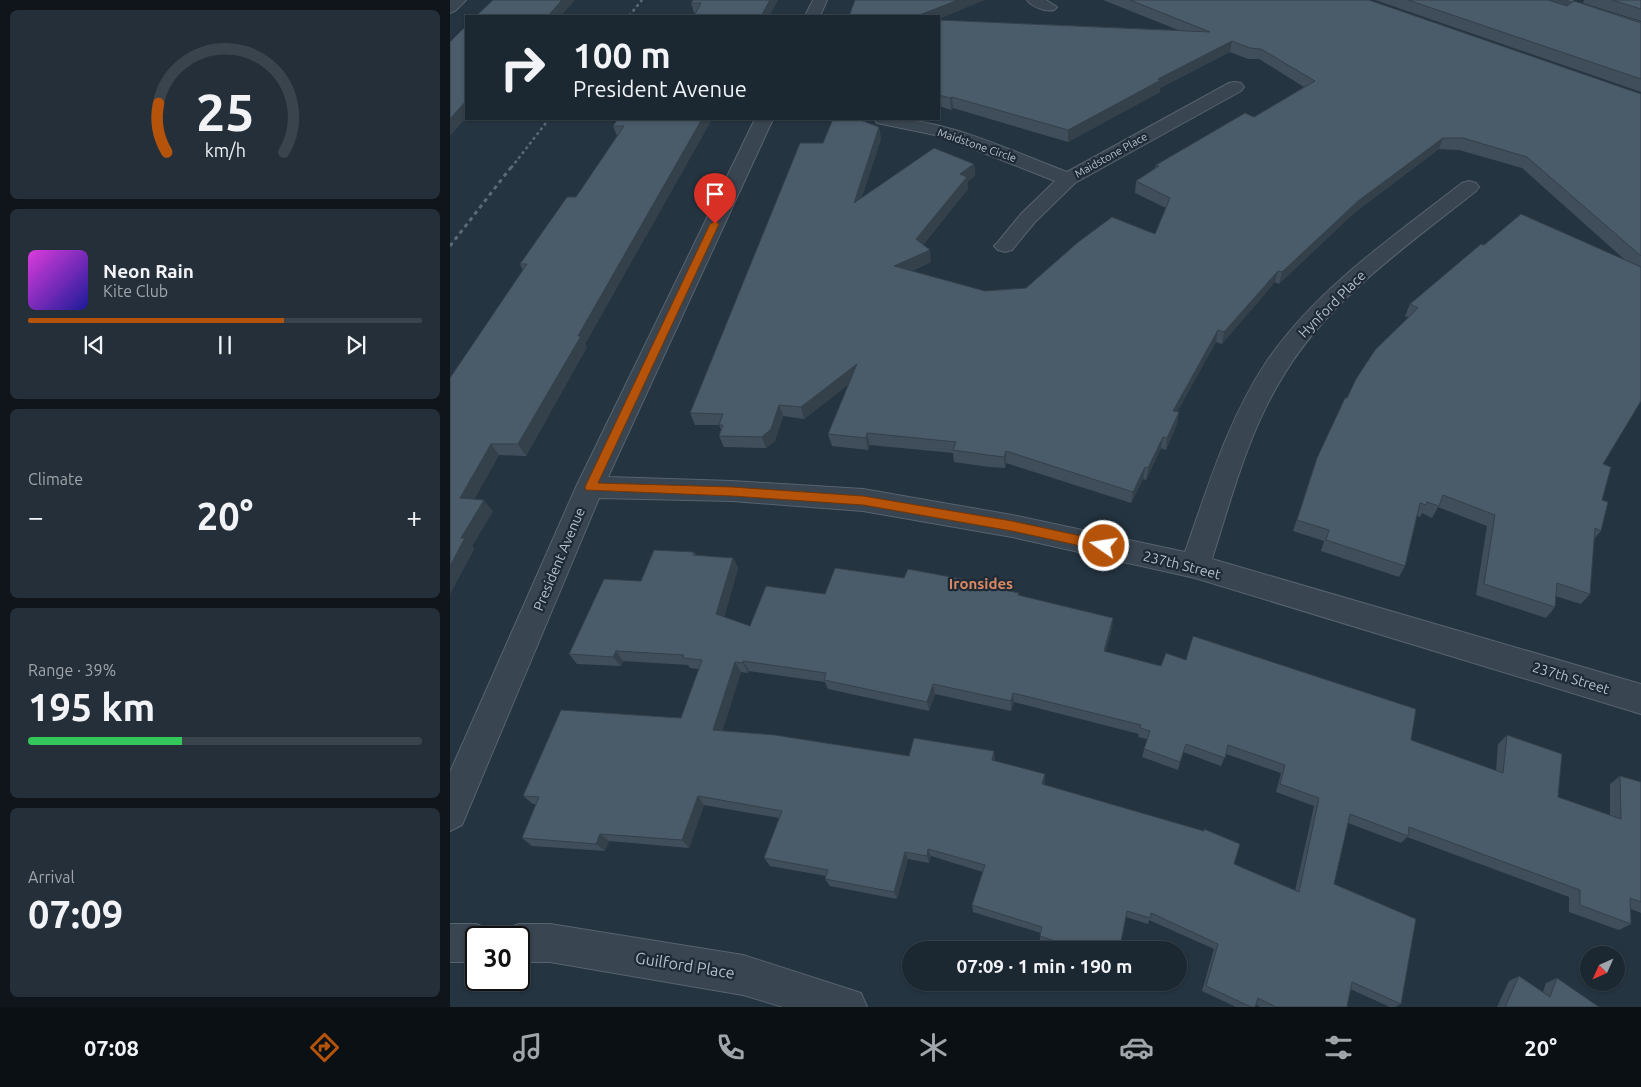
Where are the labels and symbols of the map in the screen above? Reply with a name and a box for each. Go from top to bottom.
street label: Maidstone Circle [936,126,1018,164]
street label: Maidstone Place [1073,130,1149,180]
pin [694,173,736,224]
street label: Hynford Place [1295,267,1369,341]
street label: President Avenue [530,505,588,613]
position arrow [1077,519,1129,571]
street label: 237th Street [1142,548,1223,582]
district label: Ironsides [949,575,1013,592]
street label: 237th Street [1531,659,1612,697]
speed limit sign: 30 [465,926,530,991]
north arrow [1580,946,1625,991]
street label: Guilford Place [634,948,736,982]

